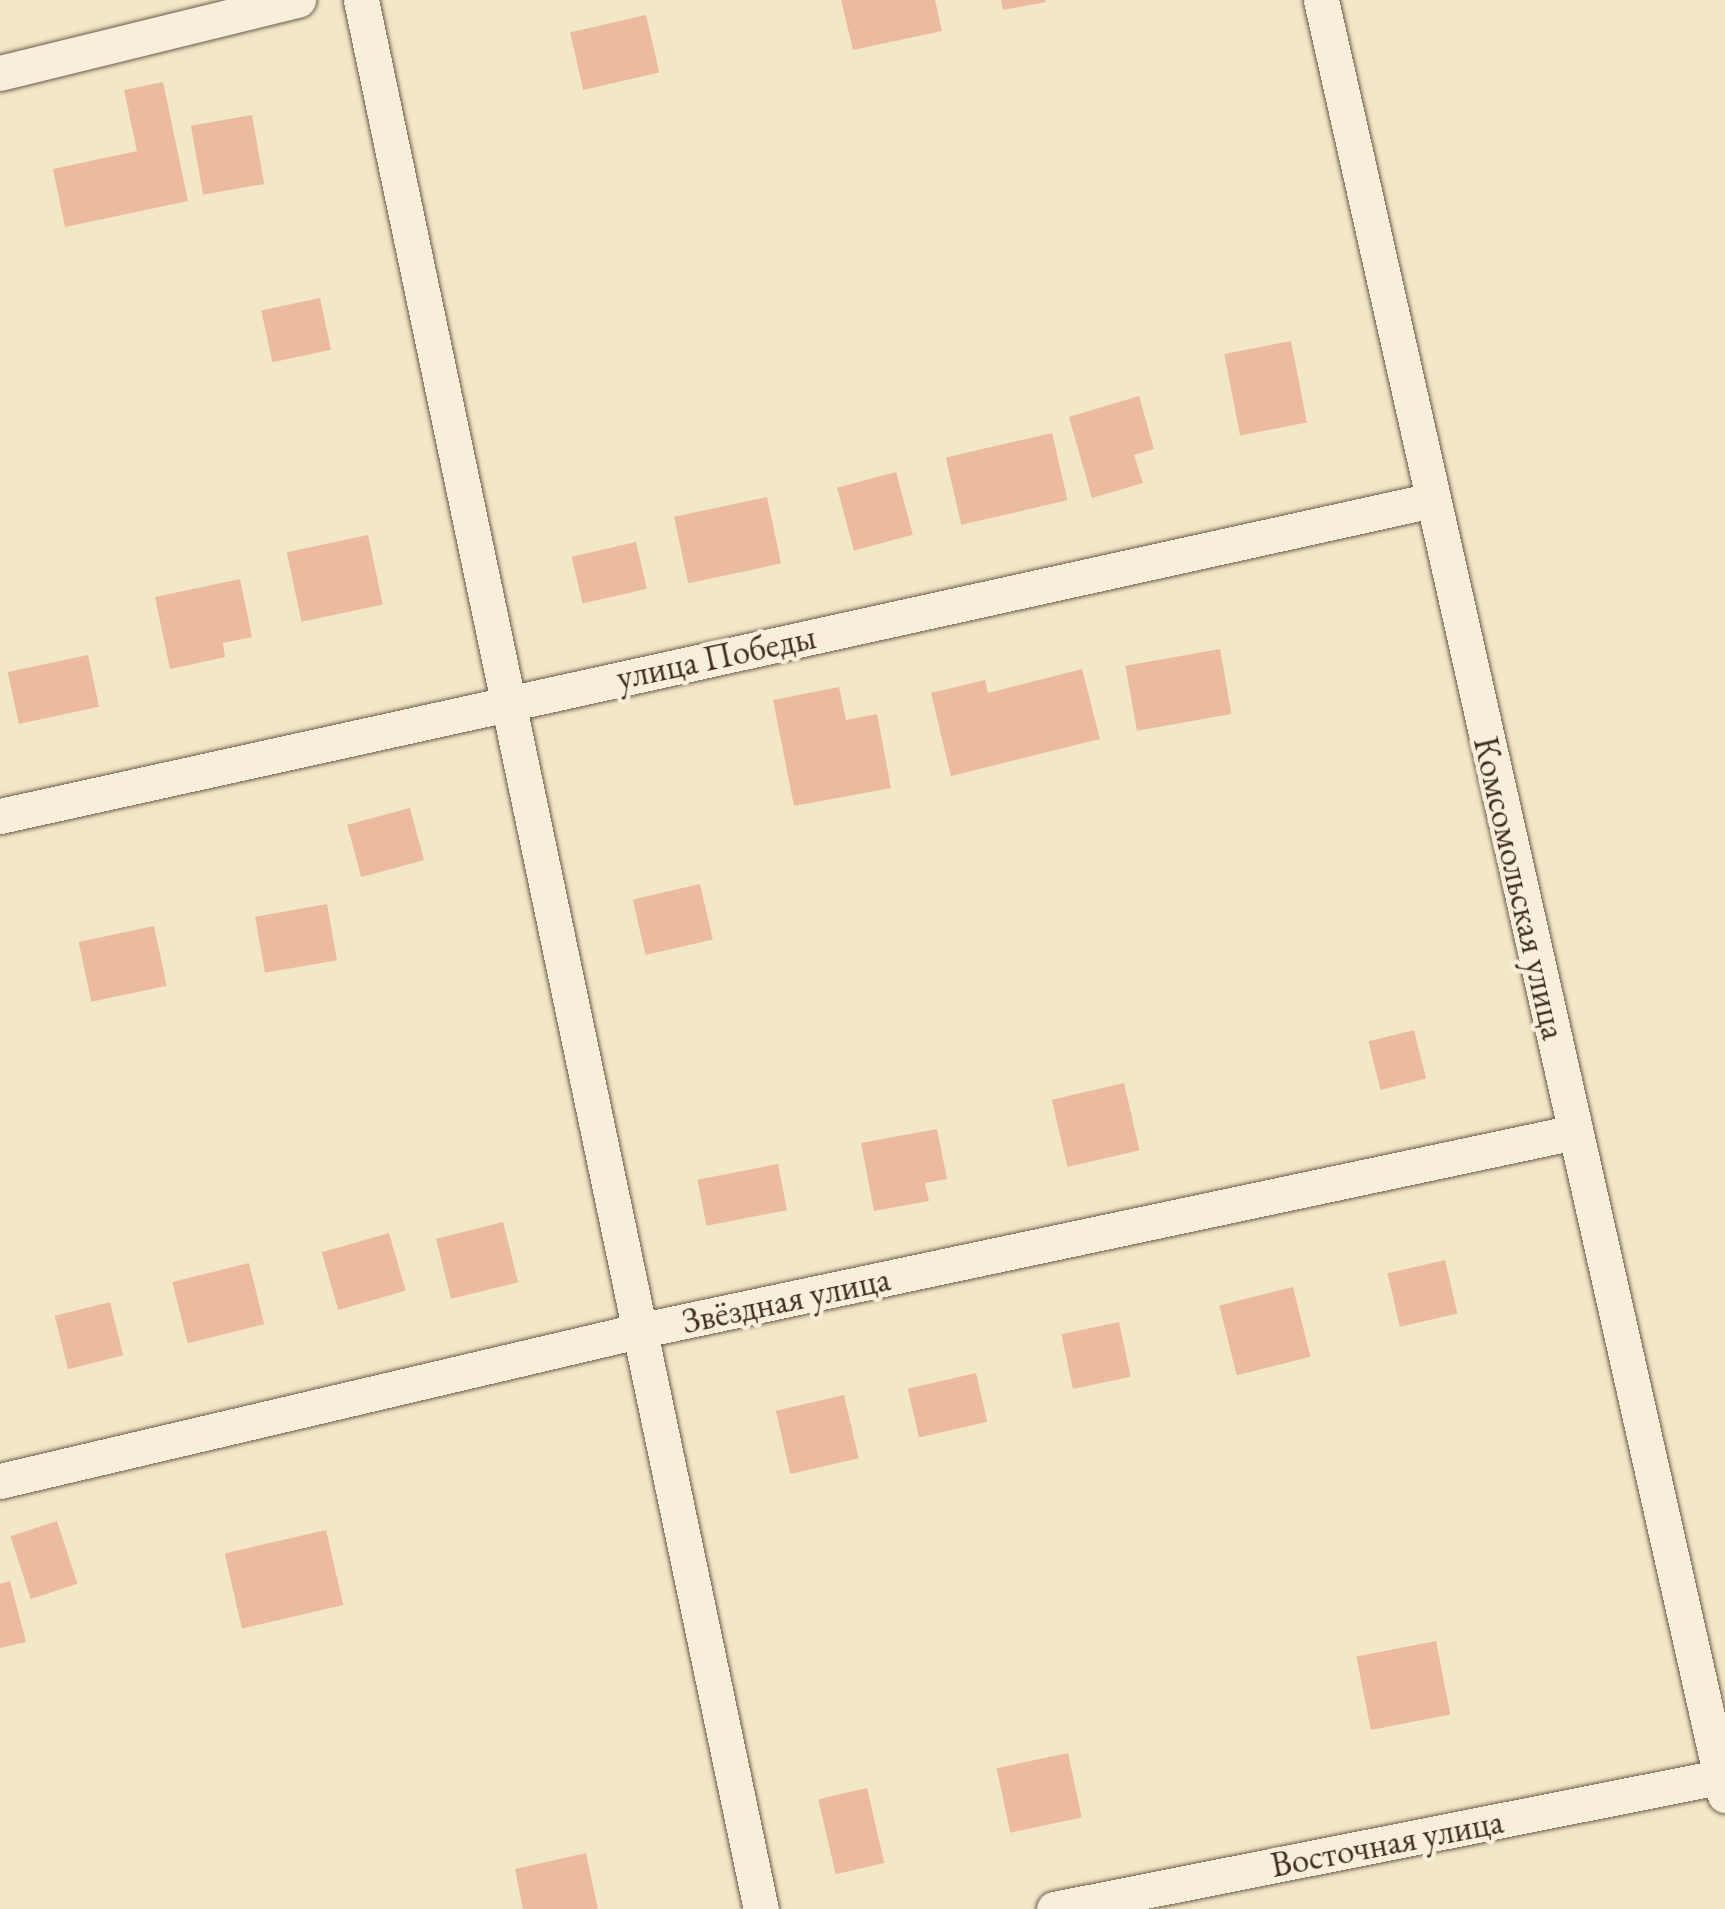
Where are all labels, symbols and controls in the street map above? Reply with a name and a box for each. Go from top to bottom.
street label: улица Победы [613,615,819,699]
street label: Комсомольская улица [1465,733,1575,1043]
street label: Звёздная улица [678,1257,894,1343]
street label: Восточная улица [1267,1800,1507,1886]

